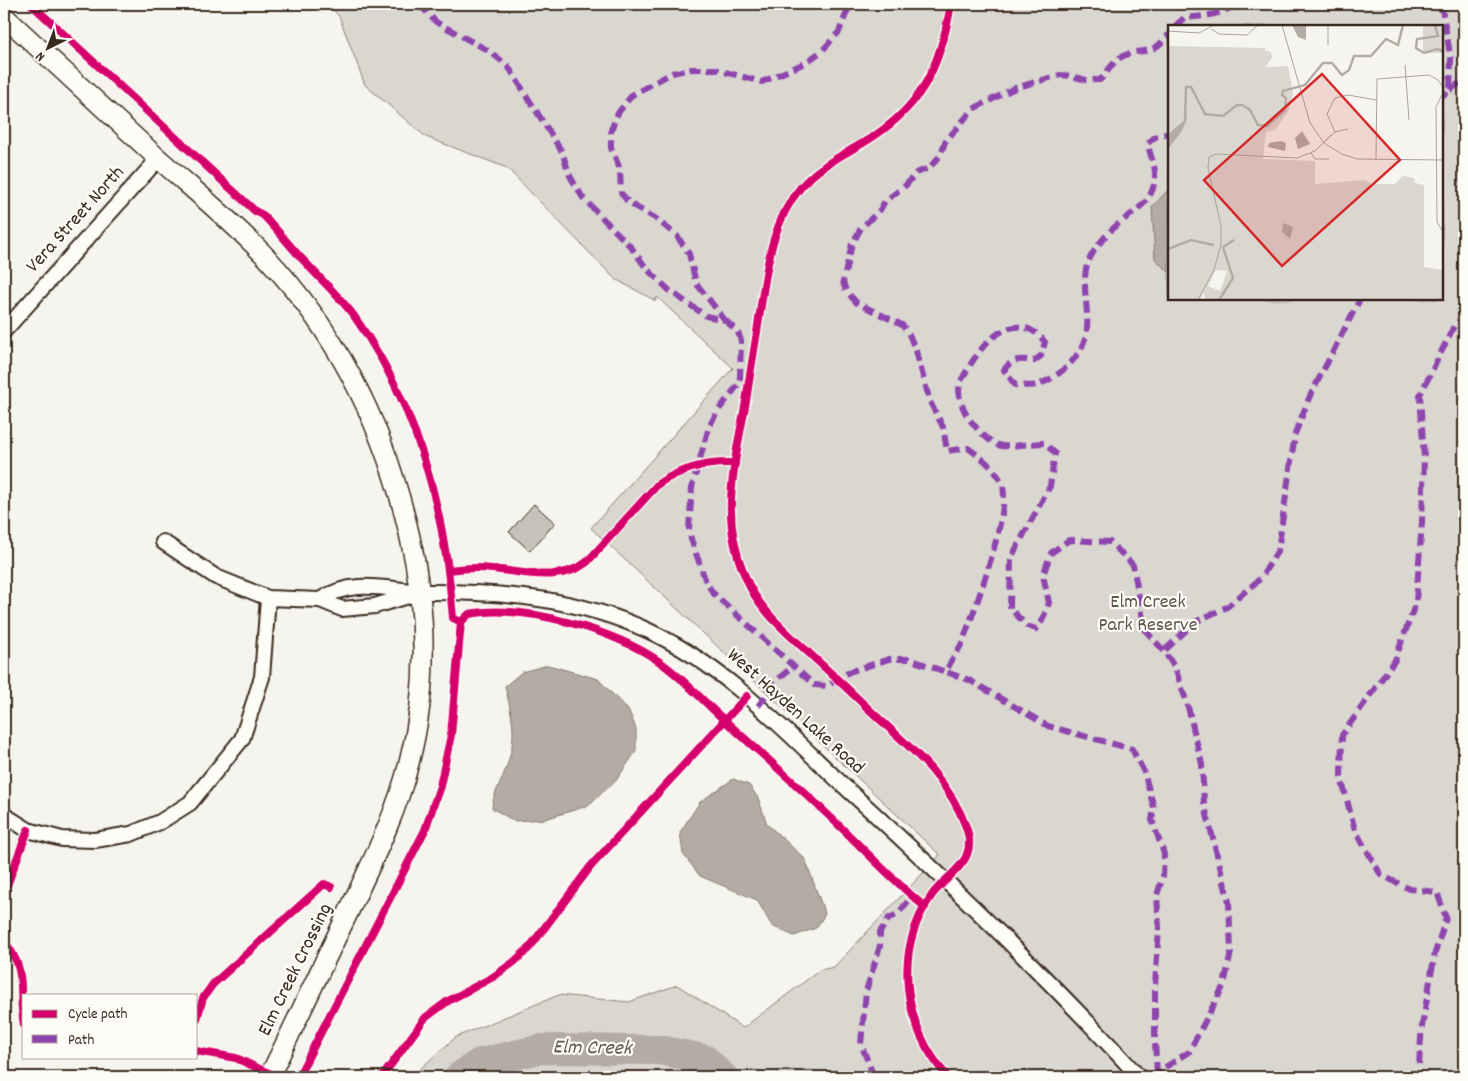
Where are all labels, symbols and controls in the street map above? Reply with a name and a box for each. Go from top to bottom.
north arrow [22,22,72,72]
inset map [1168,25,1443,300]
text: N [31,46,50,66]
street label: Vera Street North [20,160,132,280]
park label: Elm Creek Park Reserve [1099,589,1198,640]
street label: West Hayden Lake Road [720,642,870,782]
street label: Elm Creek Crossing [252,899,340,1041]
legend [22,994,198,1058]
text: Cycle path [68,1004,128,1026]
text: Path [68,1030,94,1052]
water label: Elm Creek [552,1033,634,1065]

